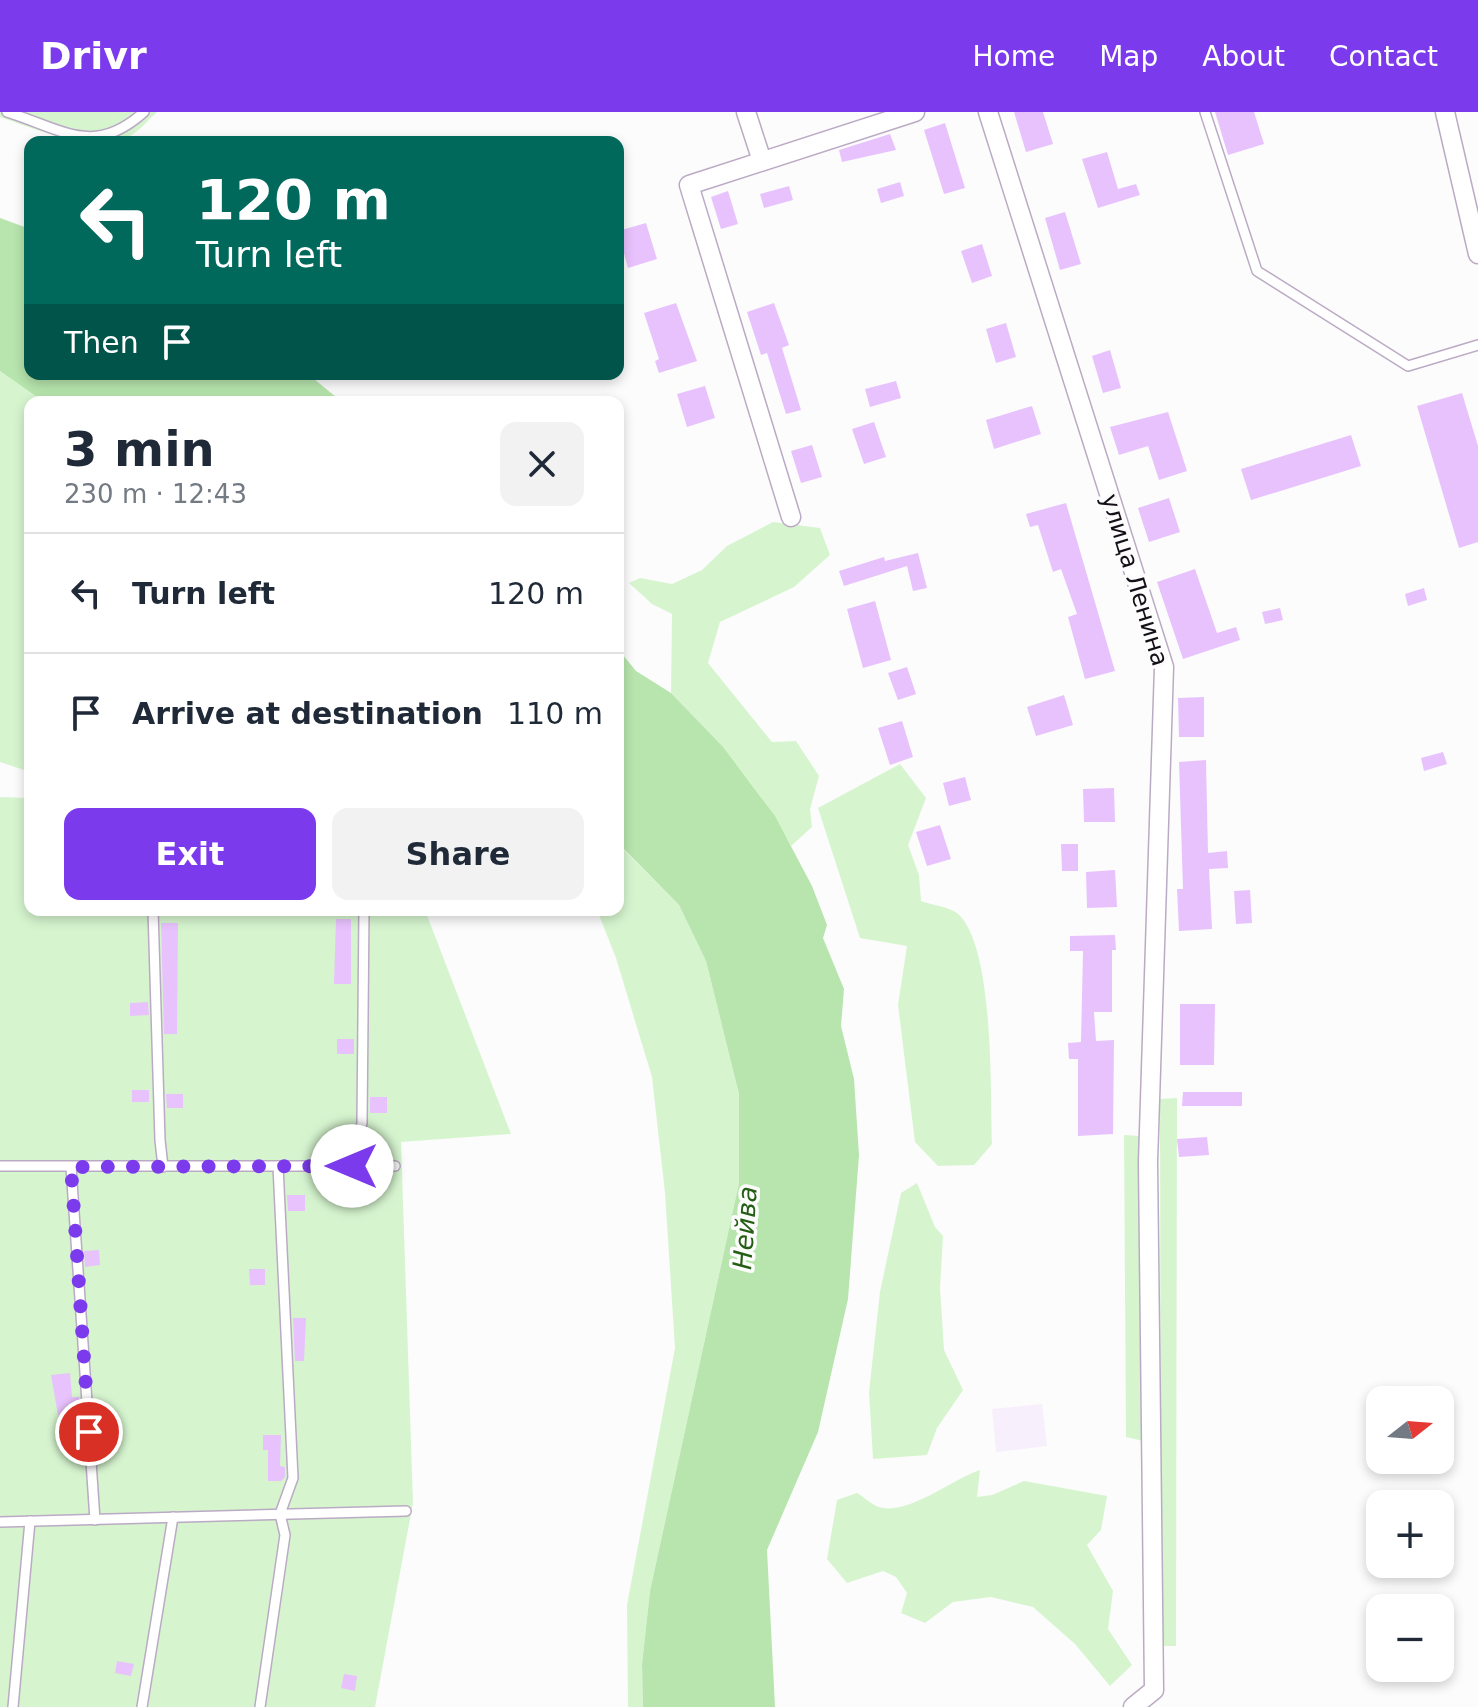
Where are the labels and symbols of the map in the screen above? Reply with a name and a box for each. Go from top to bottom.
street label: улица Ленина [1096,491,1174,669]
position arrow [310,1124,394,1208]
water label: Нейва [727,1185,763,1271]
north arrow [1366,1386,1454,1474]
pin [55,1398,123,1466]

